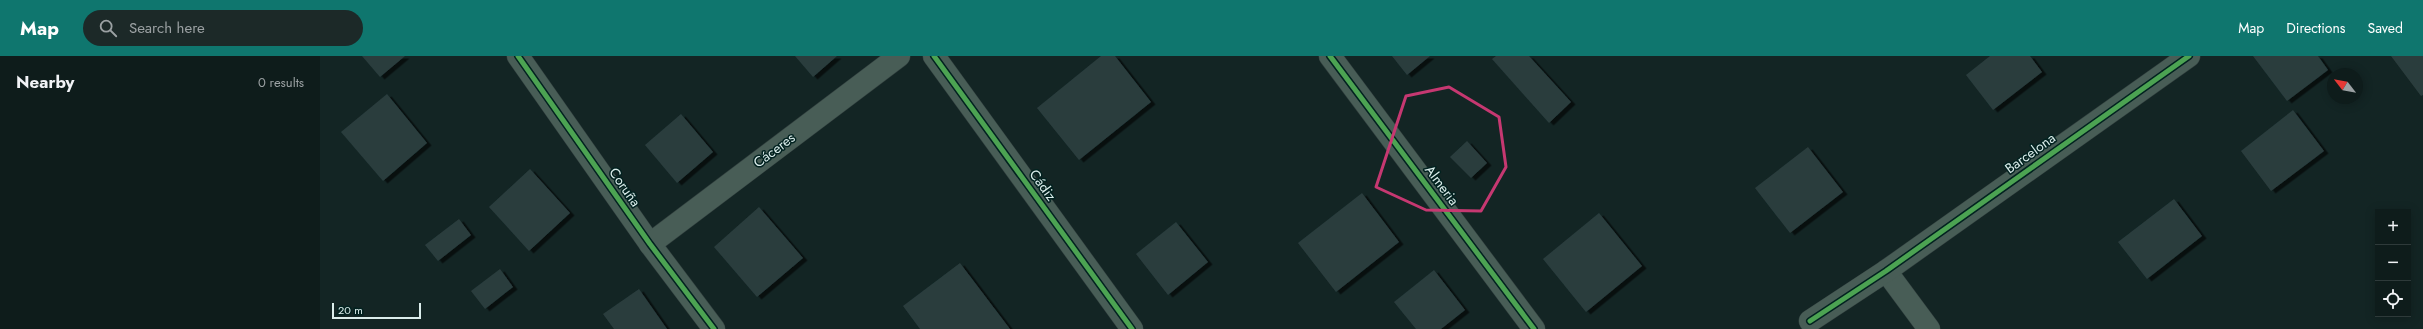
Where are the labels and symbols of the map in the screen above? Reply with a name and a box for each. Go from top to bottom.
north arrow [2327,68,2363,104]
street label: Cáceres [749,127,799,172]
street label: Barcelona [2001,128,2059,178]
street label: Almeria [1420,161,1464,209]
street label: Coruña [604,163,646,211]
street label: Cádiz [1025,165,1062,205]
scale bar [332,301,421,320]

